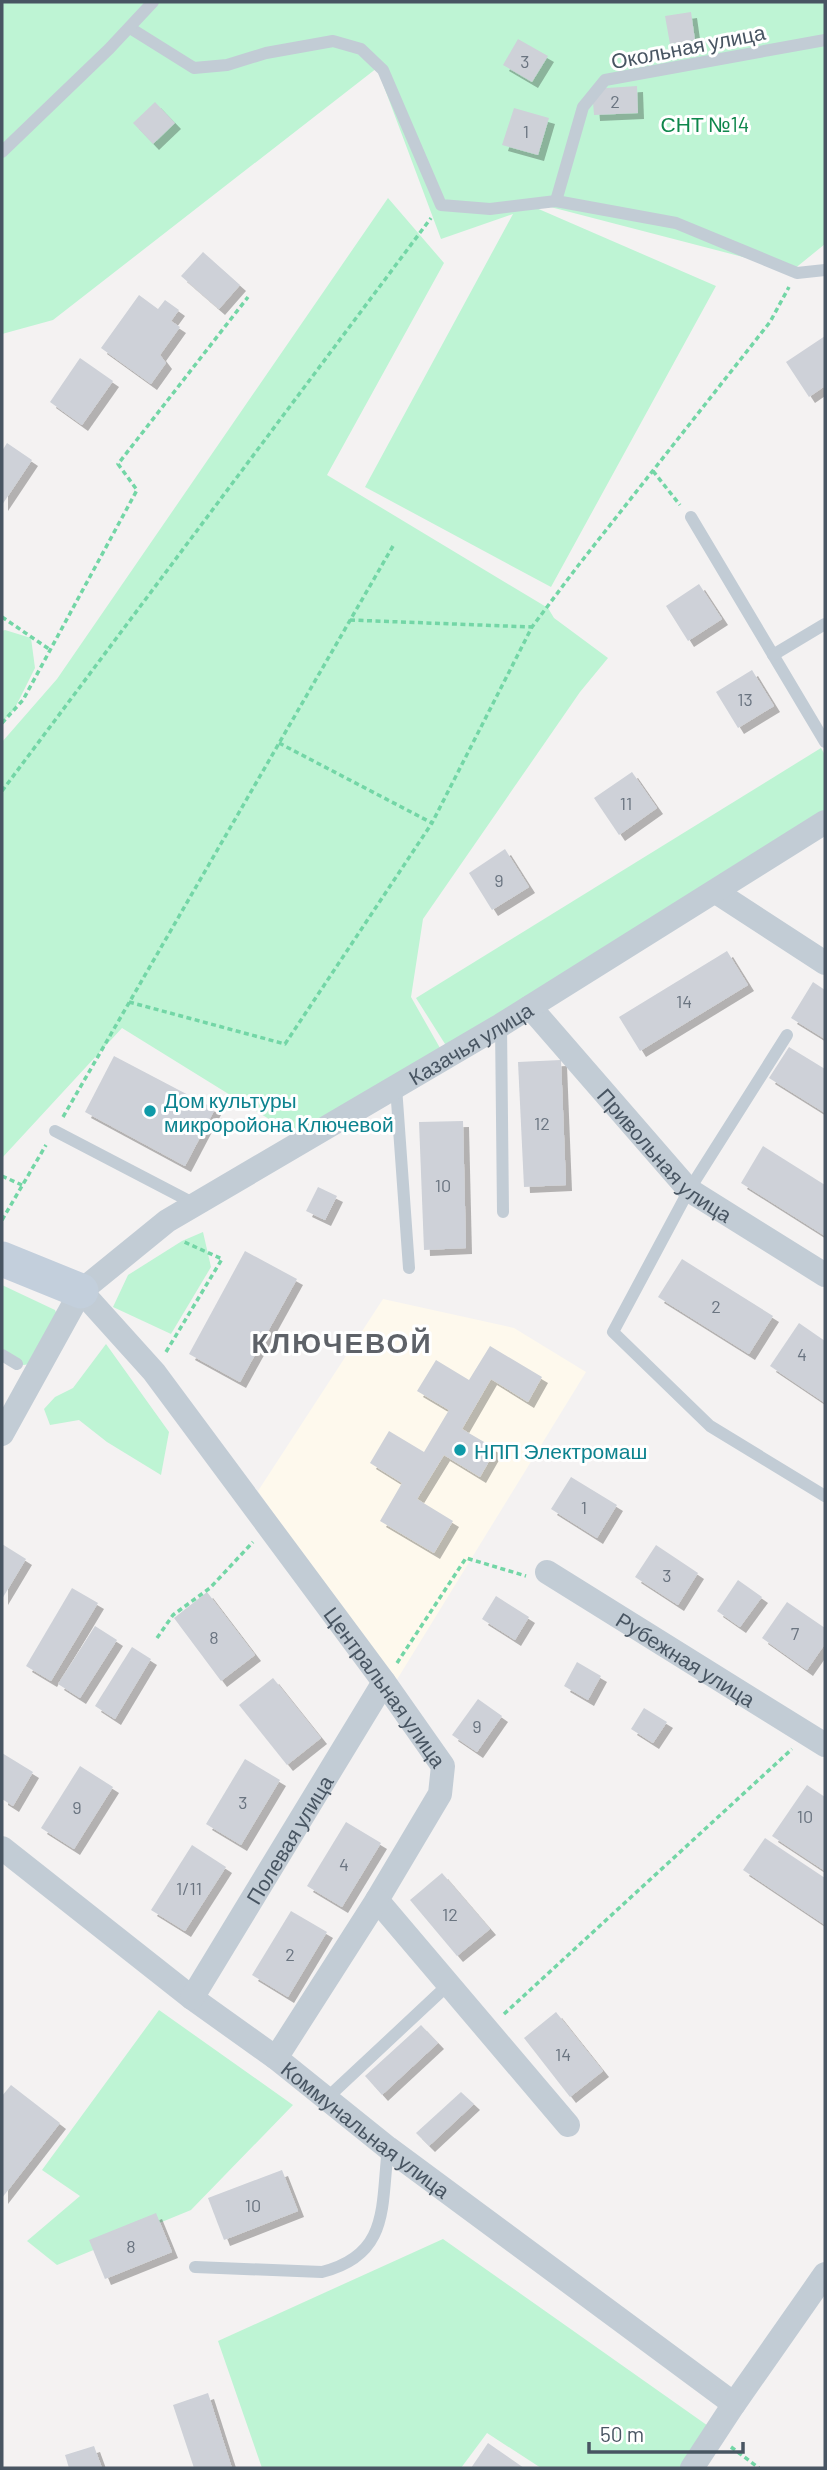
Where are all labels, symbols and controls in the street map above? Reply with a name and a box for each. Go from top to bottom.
street label: Окольная улица [609,19,768,73]
house number: 3 [520,50,530,72]
house number: 2 [610,90,620,112]
park label: СНТ №14 [661,111,749,136]
house number: 1 [523,120,529,142]
house number: 13 [737,688,753,710]
house number: 11 [620,792,632,814]
house number: 9 [494,869,504,891]
house number: 14 [676,990,692,1012]
street label: Казачья улица [404,996,537,1089]
street label: Привольная улица [593,1082,737,1227]
place label: Дом культуры микроройона Ключевой [164,1087,394,1136]
marker: Дом культуры микроройона Ключевой [142,1103,158,1119]
house number: 12 [534,1112,550,1134]
house number: 10 [435,1174,451,1196]
house number: 2 [711,1295,721,1317]
district label: КЛЮЧЕВОЙ [251,1325,433,1359]
house number: 4 [797,1343,807,1365]
place label: НПП Электромаш [474,1438,647,1463]
marker: НПП Электромаш [452,1442,468,1458]
house number: 1 [581,1496,587,1518]
house number: 3 [662,1564,672,1586]
street label: Центральная улица [320,1602,452,1772]
street label: Рубежная улица [612,1606,760,1711]
house number: 7 [791,1622,800,1644]
house number: 8 [209,1626,219,1648]
house number: 9 [472,1715,482,1737]
street label: Полевая улица [240,1770,337,1908]
house number: 3 [238,1791,248,1813]
house number: 9 [72,1796,82,1818]
house number: 10 [797,1805,813,1827]
house number: 4 [339,1853,349,1875]
house number: 1/11 [176,1877,202,1899]
house number: 12 [442,1903,458,1925]
house number: 2 [285,1943,295,1965]
house number: 14 [555,2043,571,2065]
street label: Коммунальная улица [277,2055,455,2202]
house number: 10 [245,2194,261,2216]
house number: 8 [126,2235,136,2257]
scale bar [589,2410,743,2454]
text: 50 m [600,2421,644,2446]

